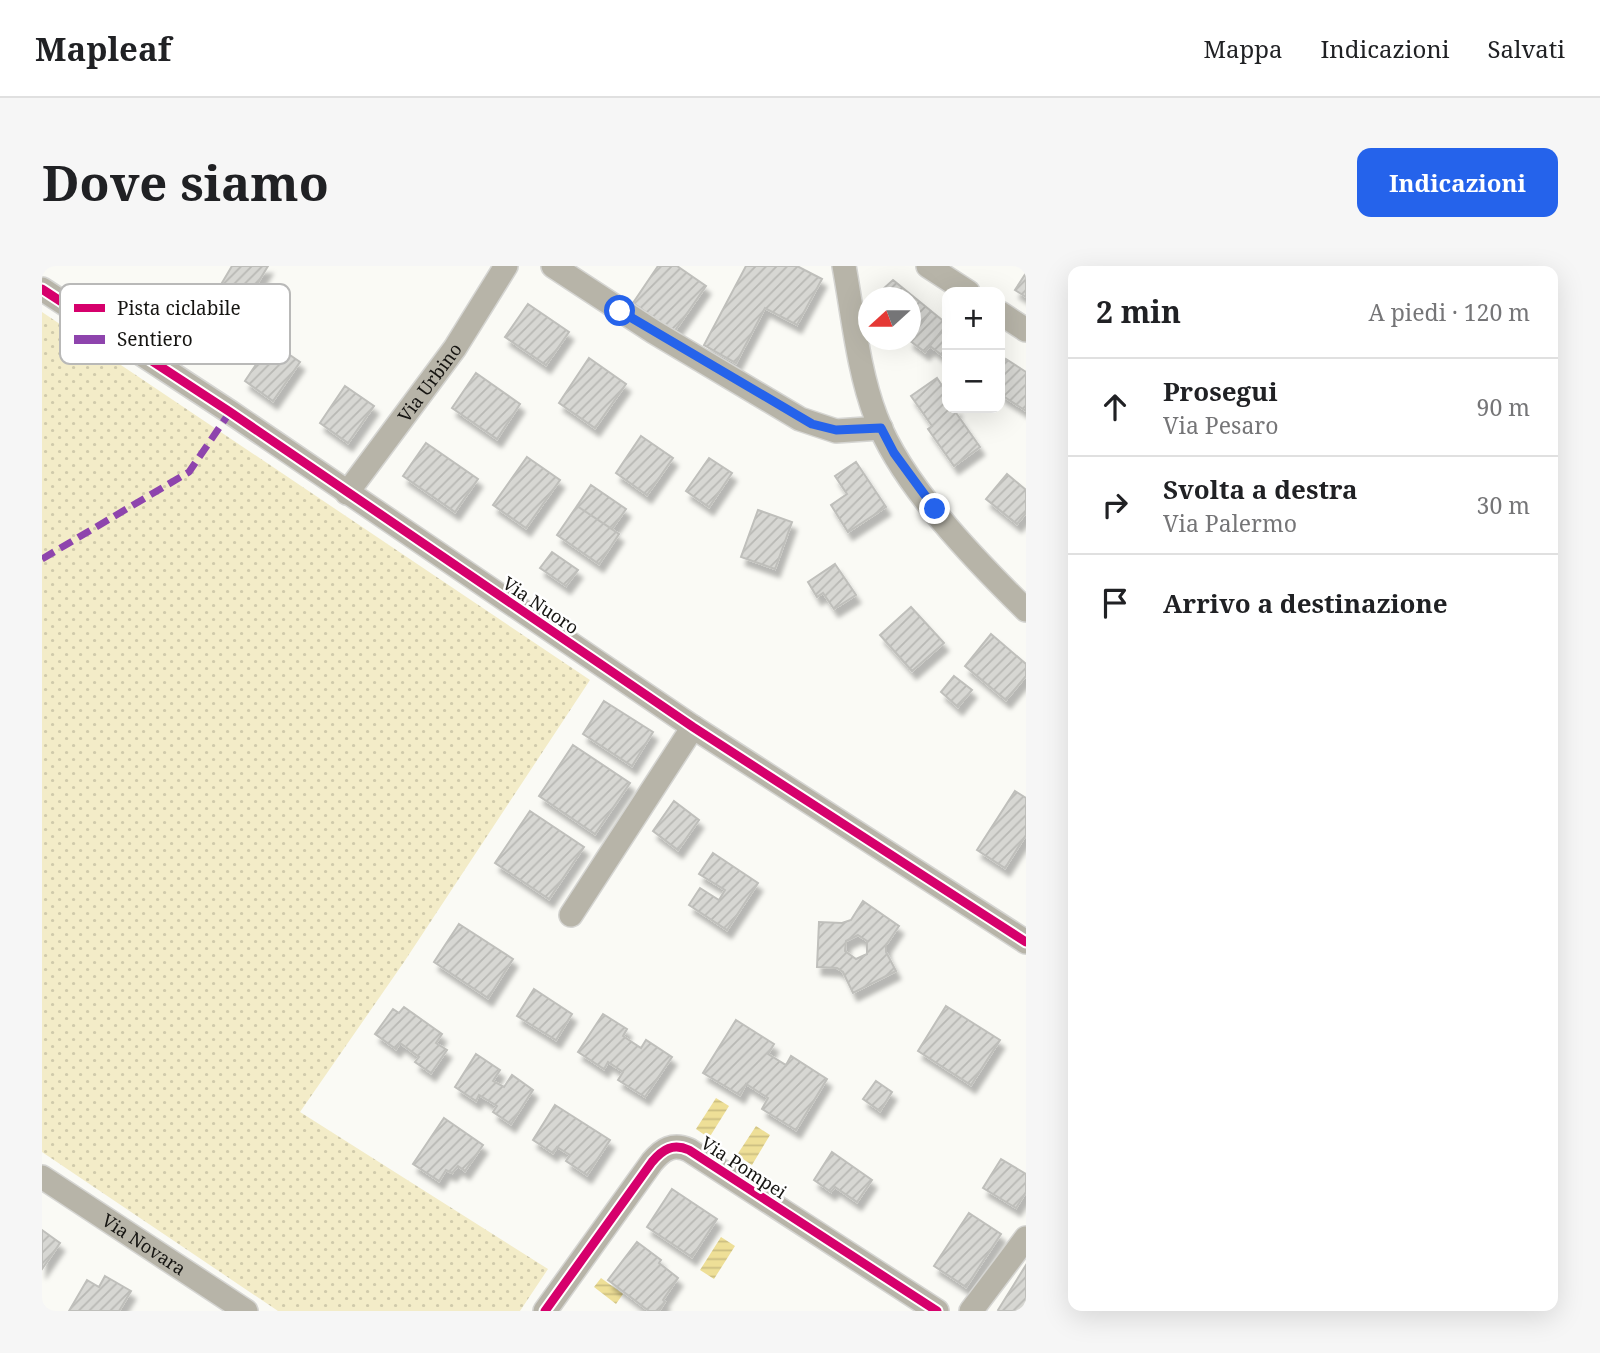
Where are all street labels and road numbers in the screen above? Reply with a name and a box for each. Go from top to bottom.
street label: Via Urbino [392,338,467,427]
street label: Via Nuoro [498,571,584,639]
street label: Via Pompei [697,1130,792,1204]
street label: Via Novara [97,1208,191,1280]

